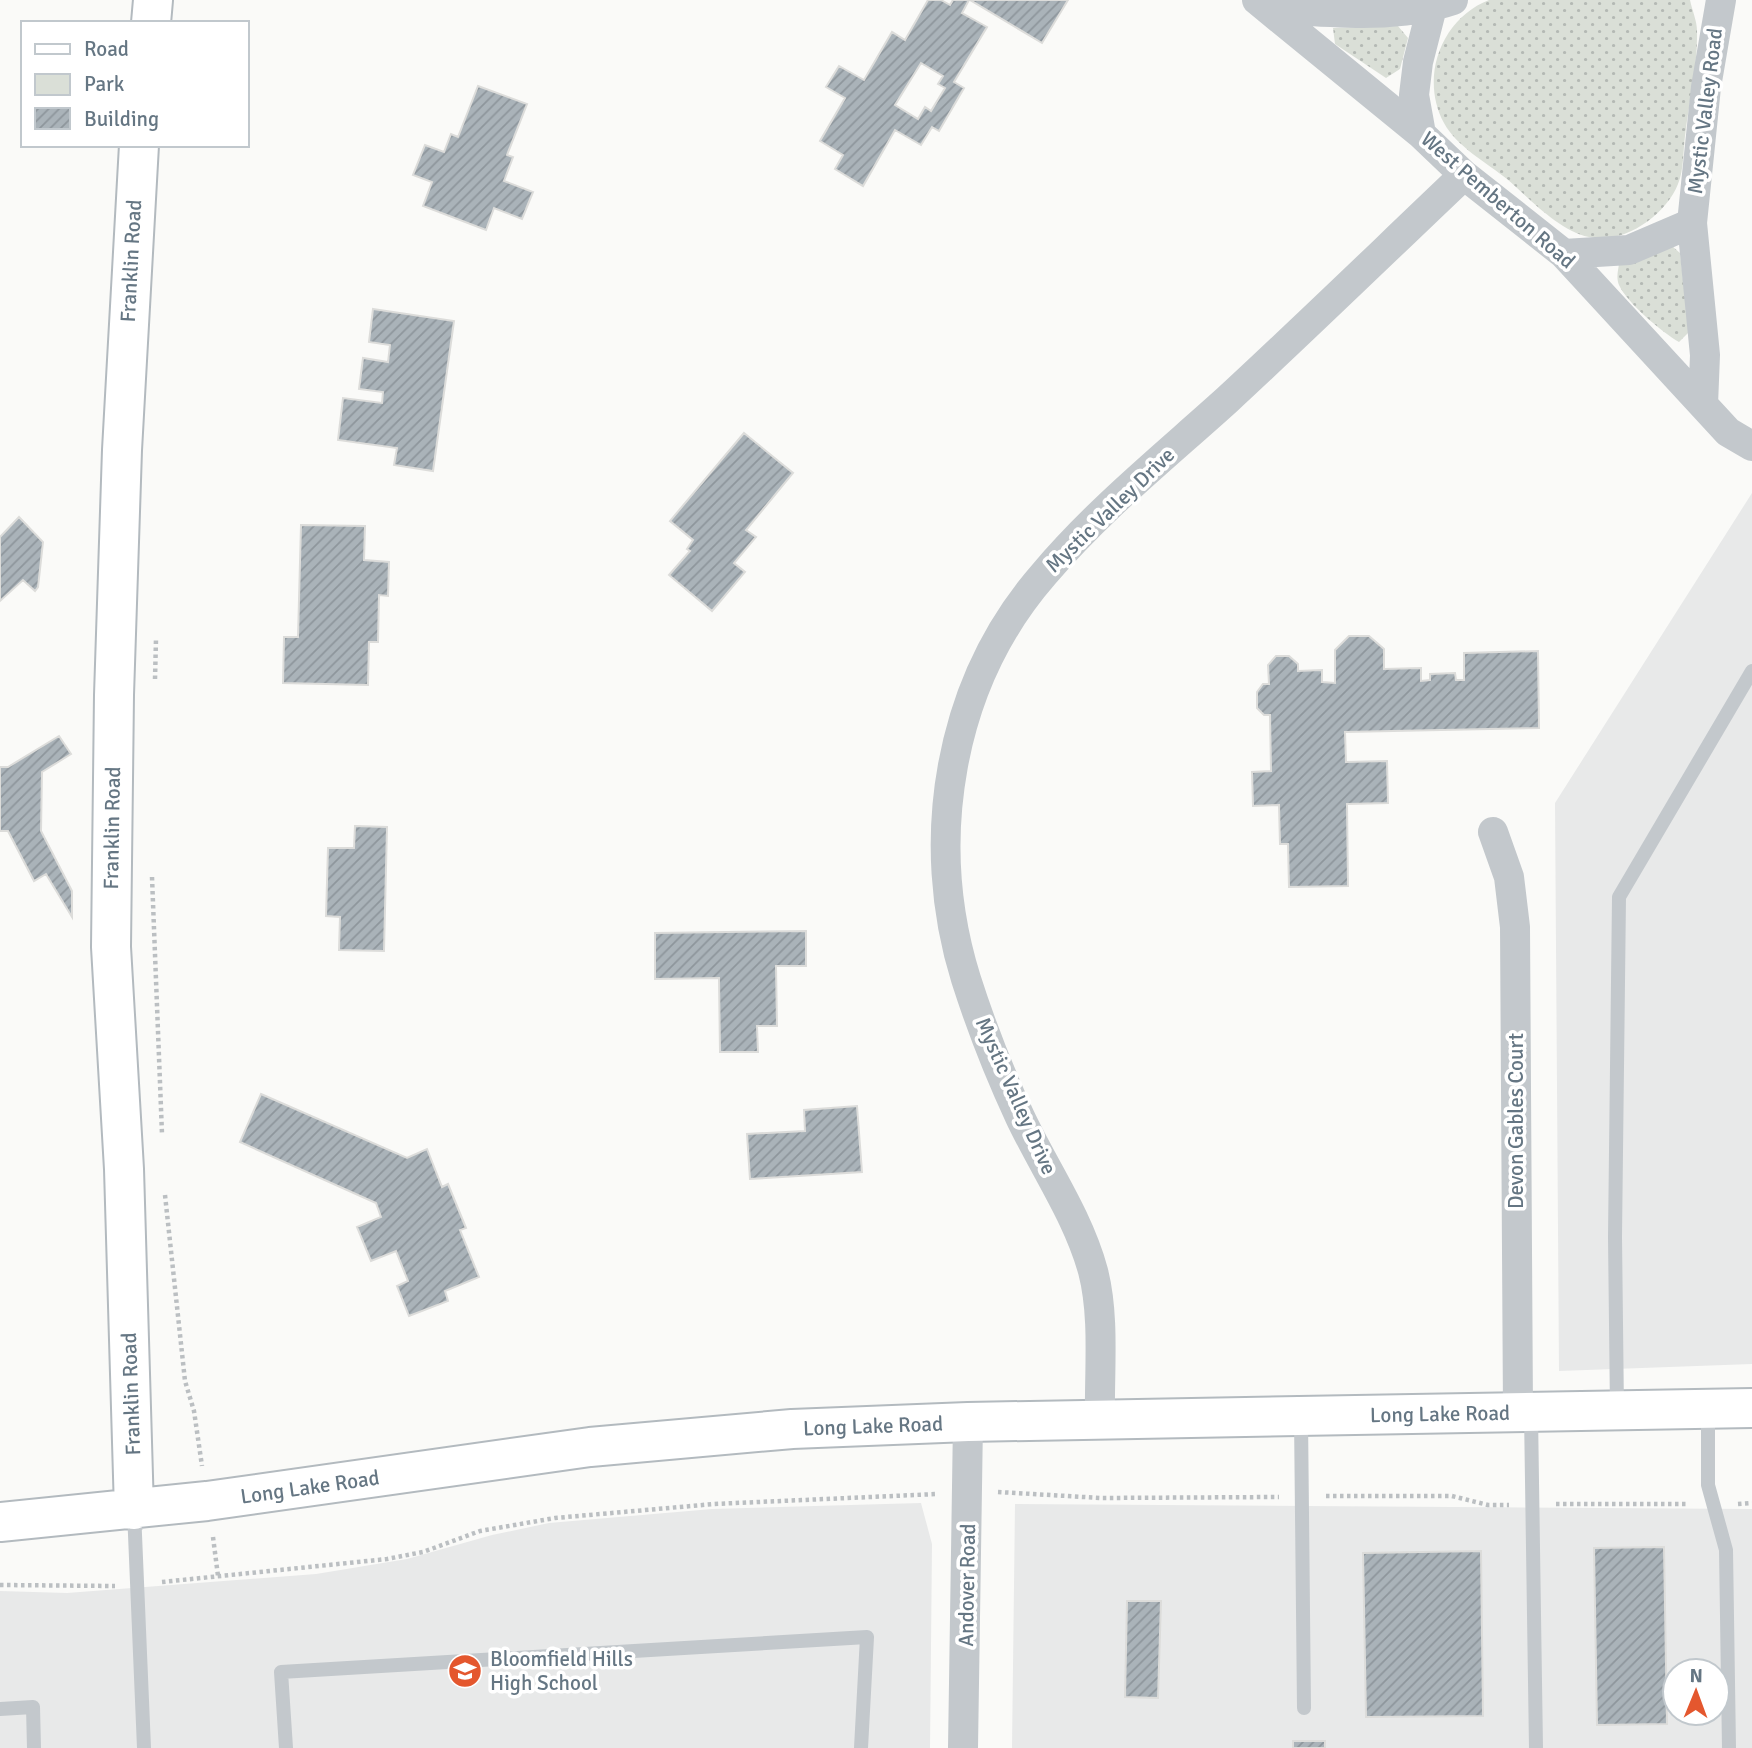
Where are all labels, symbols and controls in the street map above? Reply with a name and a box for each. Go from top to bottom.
legend [21,21,248,147]
street label: Mystic Valley Road [1682,26,1728,196]
text: Road [84,36,129,62]
text: Park [84,71,125,97]
text: Building [84,106,159,132]
street label: West Pemberton Road [1415,126,1581,274]
street label: Franklin Road [115,199,147,323]
street label: Mystic Valley Drive [1040,442,1180,578]
street label: Franklin Road [98,766,126,890]
street label: Mystic Valley Drive [970,1013,1062,1179]
street label: Devon Gables Court [1503,1033,1529,1209]
street label: Franklin Road [116,1332,146,1456]
street label: Long Lake Road [1370,1400,1510,1428]
street label: Long Lake Road [803,1411,943,1441]
street label: Long Lake Road [239,1464,381,1510]
street label: Andover Road [953,1523,981,1647]
place label: Bloomfield Hills High School [490,1646,633,1696]
school or university icon: Bloomfield Hills High School [446,1652,484,1690]
north arrow [1661,1657,1731,1727]
text: N [1689,1664,1703,1688]

